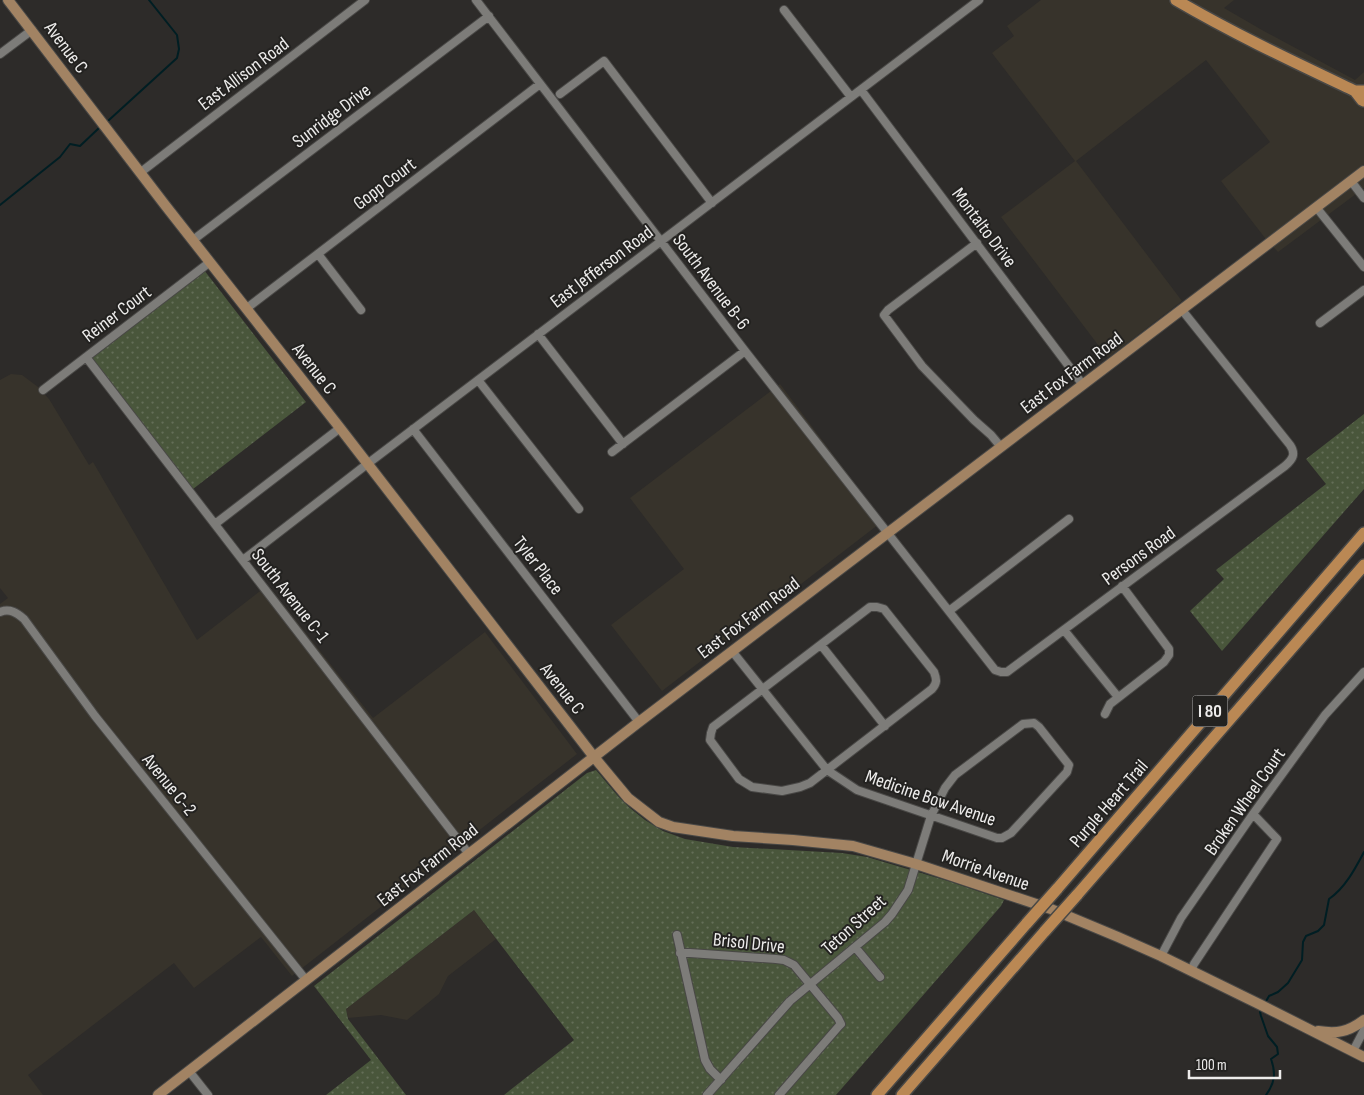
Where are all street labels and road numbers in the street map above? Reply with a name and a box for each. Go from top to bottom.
street label: Avenue C [38,17,93,78]
street label: East Allison Road [194,33,294,116]
street label: Sunridge Drive [288,79,376,153]
street label: Gopp Court [349,153,421,215]
street label: Montalto Drive [946,184,1021,272]
street label: East Jefferson Road [546,221,658,313]
street label: South Avenue B-6 [667,229,754,334]
street label: Reiner Court [78,281,156,348]
street label: East Fox Farm Road [1016,327,1127,419]
street label: Avenue C [286,338,341,399]
street label: Persons Road [1098,522,1180,591]
street label: Tyler Place [508,532,568,600]
street label: South Avenue C-1 [246,544,334,648]
street label: East Fox Farm Road [693,572,804,664]
street label: Avenue C [534,658,589,719]
road number: I 80 [1192,696,1228,726]
street label: Broken Wheel Court [1200,744,1291,860]
street label: Avenue C-2 [136,748,201,821]
street label: Purple Heart Trail [1065,756,1153,852]
street label: Medicine Bow Avenue [862,765,999,832]
street label: East Fox Farm Road [373,819,483,912]
street label: Morrie Avenue [939,845,1032,896]
street label: Teton Street [817,890,891,960]
street label: Brisol Drive [712,928,786,959]

